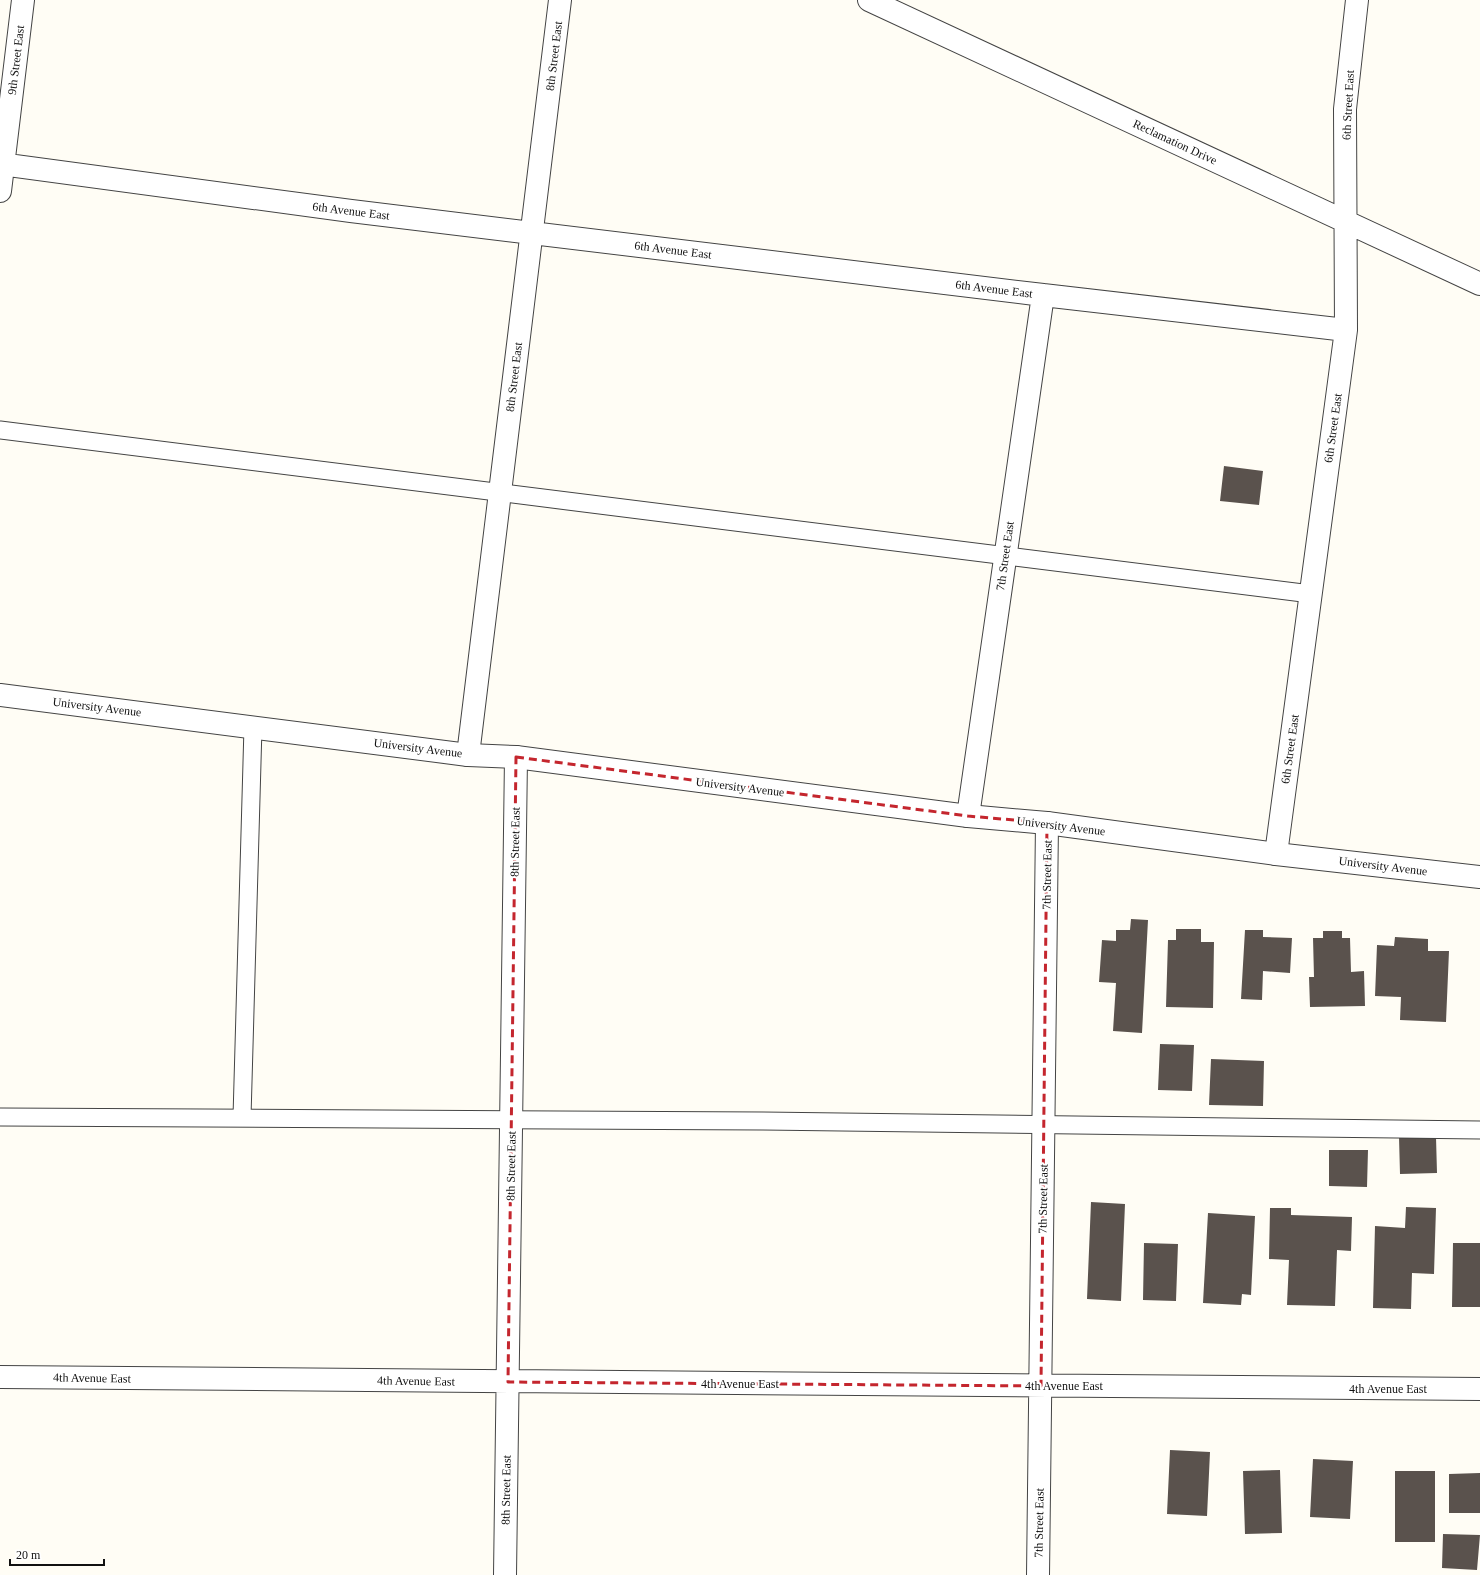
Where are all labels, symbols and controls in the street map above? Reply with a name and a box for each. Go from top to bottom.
street label: 8th Street East [543,20,565,92]
street label: 9th Street East [5,24,27,96]
street label: 6th Street East [1339,69,1357,140]
street label: Reclamation Drive [1131,116,1219,168]
street label: 6th Avenue East [312,199,391,223]
street label: 6th Avenue East [634,238,713,262]
street label: 6th Avenue East [955,277,1034,301]
street label: 8th Street East [503,341,525,413]
street label: 6th Street East [1321,392,1345,464]
street label: 7th Street East [993,520,1017,592]
street label: University Avenue [52,695,142,719]
street label: 6th Street East [1278,713,1302,785]
street label: University Avenue [373,736,463,760]
street label: University Avenue [695,775,785,799]
street label: 8th Street East [507,806,523,877]
street label: University Avenue [1016,814,1106,838]
street label: 7th Street East [1039,839,1055,910]
street label: University Avenue [1338,854,1428,878]
street label: 8th Street East [503,1130,519,1201]
street label: 7th Street East [1035,1163,1051,1234]
street label: 4th Avenue East [53,1370,132,1386]
street label: 4th Avenue East [377,1373,456,1389]
street label: 4th Avenue East [701,1377,780,1391]
street label: 4th Avenue East [1025,1379,1104,1393]
street label: 4th Avenue East [1349,1382,1428,1396]
street label: 8th Street East [498,1454,514,1525]
street label: 7th Street East [1031,1487,1047,1558]
scale bar [10,1541,104,1567]
text: 20 m [16,1548,41,1562]

